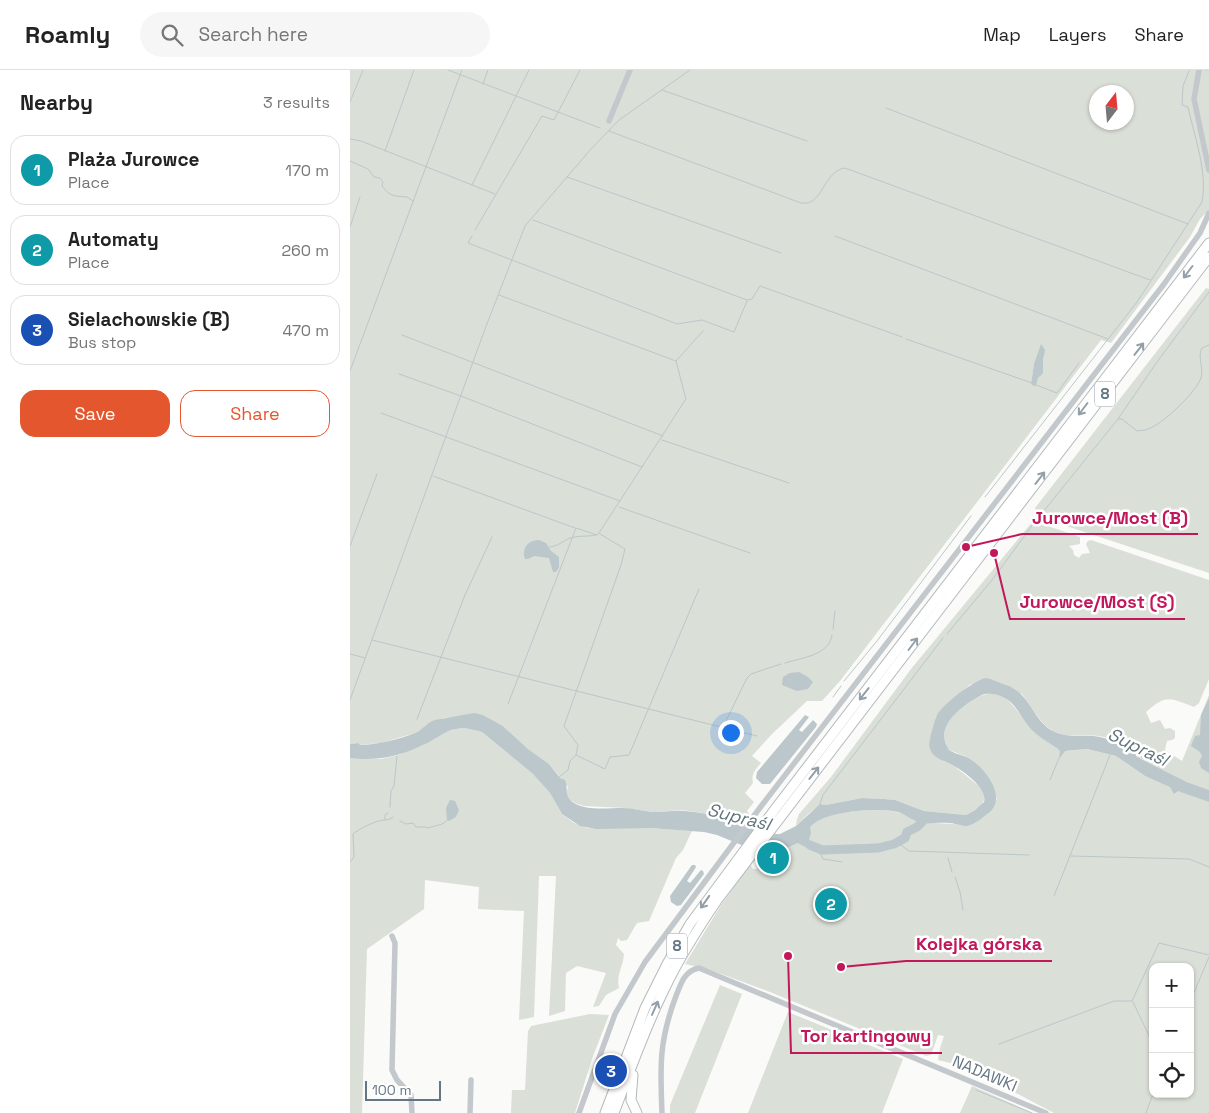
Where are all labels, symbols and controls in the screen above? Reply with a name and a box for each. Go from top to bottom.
search box [140,12,490,57]
text: Roamly [25,19,110,50]
icon: search [158,21,186,49]
text: Search here [198,22,308,47]
text: Map [983,23,1021,46]
text: Layers [1049,23,1106,46]
text: Share [1134,23,1184,46]
north arrow [1089,85,1134,130]
text: Nearby [20,89,93,116]
text: 3 results [263,92,330,113]
text: Plaża Jurowce [68,147,200,172]
text: 1 [33,160,41,181]
text: 170 m [285,160,329,181]
text: Place [68,172,110,193]
text: Automaty [68,227,159,252]
text: 2 [32,240,42,261]
text: 260 m [281,240,329,261]
text: Place [68,252,110,273]
one-way arrow [1182,265,1193,278]
text: Sielachowskie (B) [68,307,230,332]
text: 3 [32,320,42,341]
text: 470 m [282,320,329,341]
text: Bus stop [68,332,136,353]
one-way arrow [1133,343,1144,356]
road number: 8 [1095,382,1115,406]
button: Save [20,390,170,437]
button: Share [180,390,330,437]
one-way arrow [1077,402,1088,415]
one-way arrow [1035,471,1045,485]
callout: Jurowce/Most (B) [1022,501,1198,534]
text: Jurowce/Most (B) [1032,506,1188,529]
callout: Jurowce/Most (S) [1010,586,1185,619]
text: Jurowce/Most (S) [1020,590,1175,613]
one-way arrow [907,638,918,651]
one-way arrow [859,687,869,701]
your location [718,720,744,746]
water label: Supraśl [1104,722,1174,772]
one-way arrow [808,767,819,780]
water label: Supraśl [705,798,776,836]
pin: 1 [757,839,789,877]
pin: 2 [815,885,847,923]
one-way arrow [700,895,710,909]
callout: Kolejka górska [906,928,1052,961]
text: Kolejka górska [916,932,1043,955]
road number: 8 [667,934,687,958]
map controls [1149,963,1194,1098]
button: + [1149,963,1194,1008]
one-way arrow [651,1001,661,1016]
button: − [1149,1008,1194,1053]
callout: Tor kartingowy [791,1020,942,1053]
text: Tor kartingowy [801,1024,931,1047]
street label: NADAWKI [949,1050,1020,1097]
pin: 3 [595,1052,627,1090]
button: locate [1149,1053,1194,1098]
scale bar [365,1078,441,1101]
text: 100 m [372,1081,411,1099]

